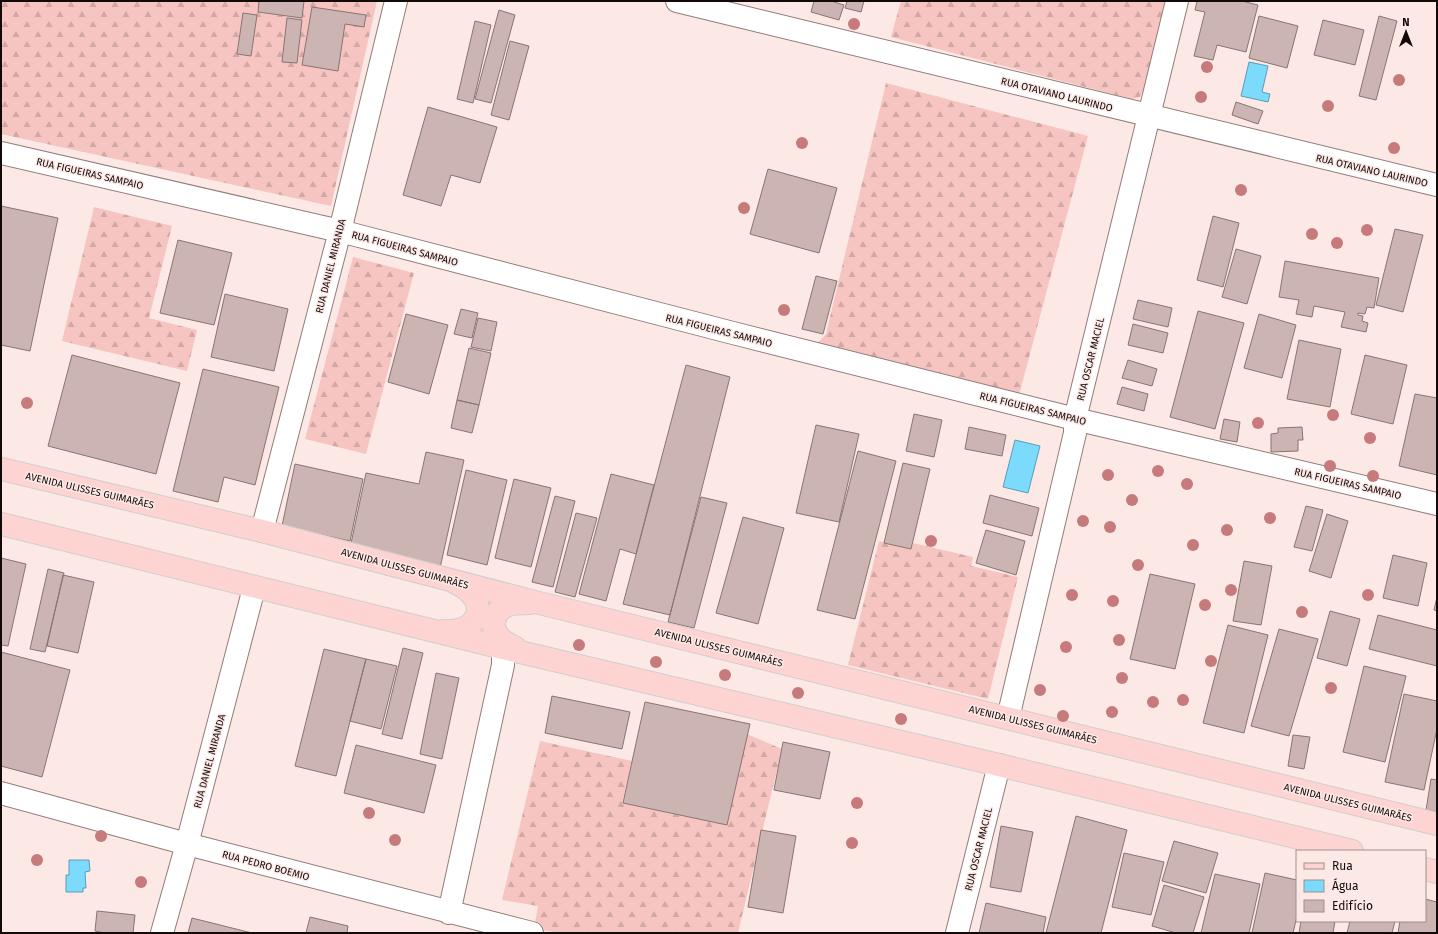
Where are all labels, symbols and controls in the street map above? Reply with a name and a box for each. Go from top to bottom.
north arrow [1386,12,1426,52]
text: N [1402,16,1410,29]
street label: RUA OTAVIANO LAURINDO [1000,75,1114,115]
street label: RUA OTAVIANO LAURINDO [1315,152,1429,190]
street label: RUA FIGUEIRAS SAMPAIO [35,156,145,192]
street label: RUA DANIEL MIRANDA [313,217,349,315]
street label: RUA FIGUEIRAS SAMPAIO [350,229,459,269]
street label: RUA FIGUEIRAS SAMPAIO [664,312,773,350]
street label: RUA OSCAR MACIEL [1075,316,1107,402]
street label: RUA FIGUEIRAS SAMPAIO [978,390,1087,428]
street label: RUA FIGUEIRAS SAMPAIO [1293,466,1403,502]
street label: AVENIDA ULISSES GUIMARÃES [24,469,156,512]
street label: AVENIDA ULISSES GUIMARÃES [340,545,471,592]
street label: AVENIDA ULISSES GUIMARÃES [653,625,785,670]
street label: AVENIDA ULISSES GUIMARÃES [967,702,1099,747]
street label: RUA DANIEL MIRANDA [192,713,228,810]
street label: AVENIDA ULISSES GUIMARÃES [1282,780,1414,825]
street label: RUA OSCAR MACIEL [963,806,995,892]
street label: RUA PEDRO BOEMIO [221,849,311,883]
legend [1296,850,1426,922]
text: Rua [1332,859,1353,873]
text: Água [1332,878,1359,893]
text: Edifício [1332,899,1373,913]

